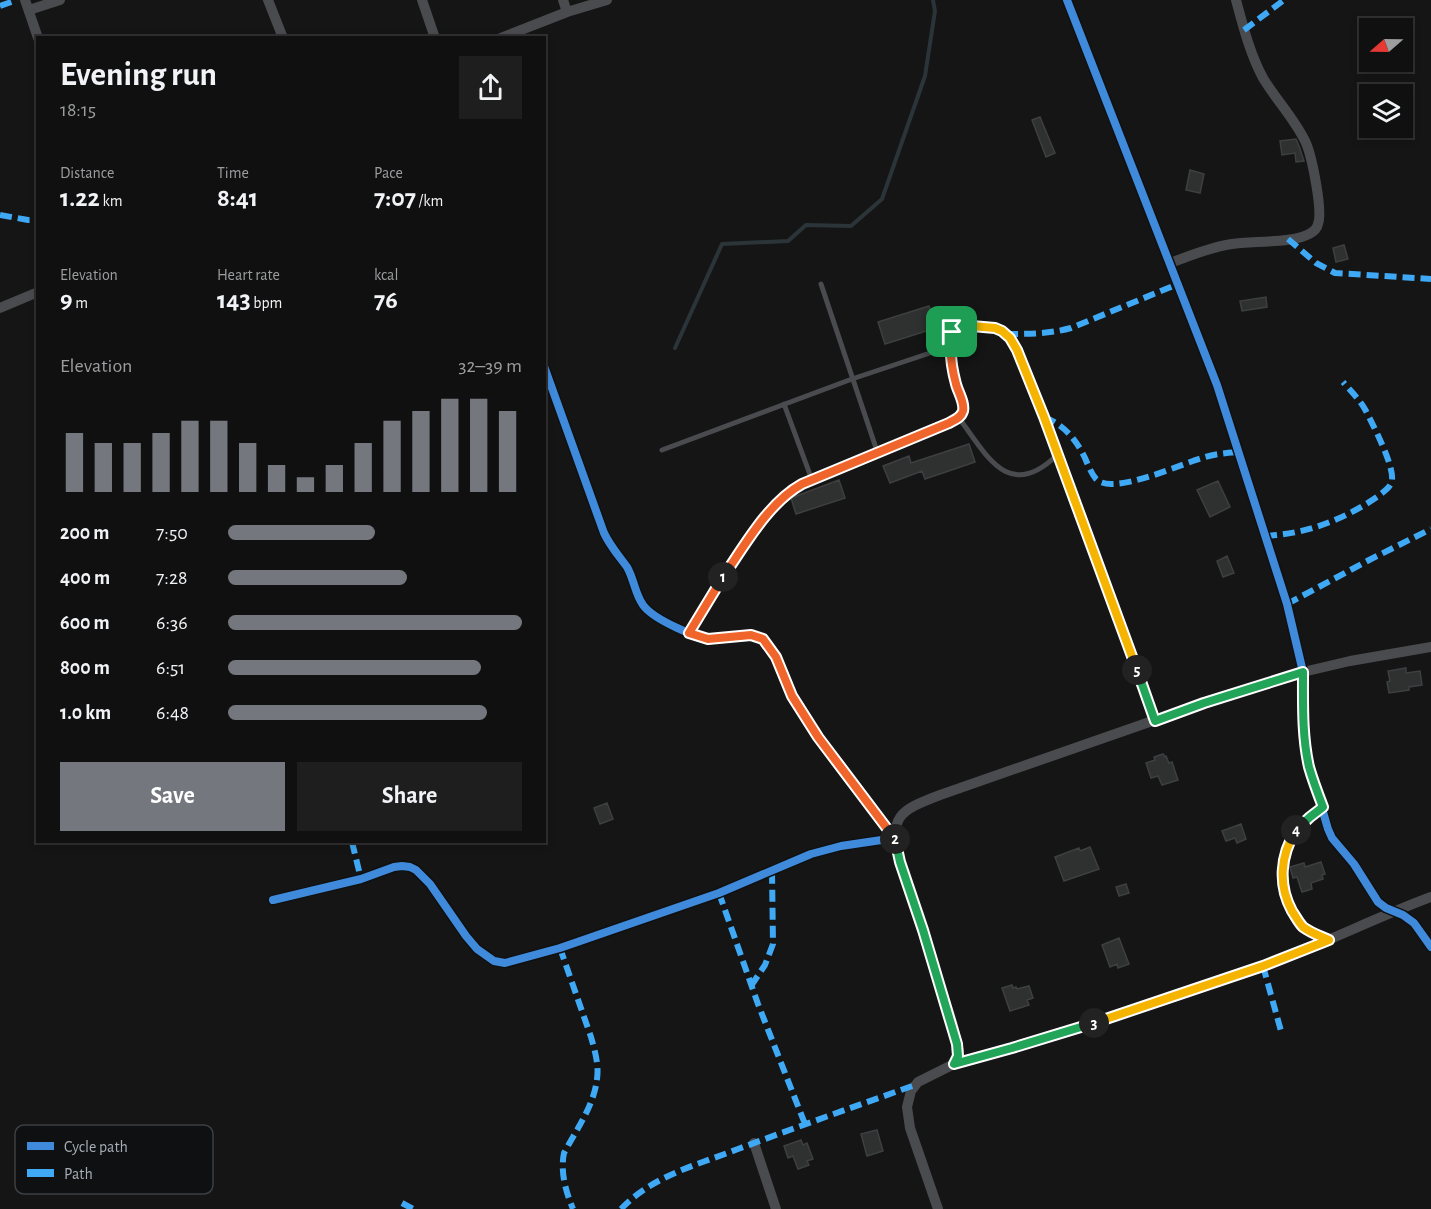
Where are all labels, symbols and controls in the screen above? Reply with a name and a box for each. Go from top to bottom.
north arrow [1359,18,1413,72]
map controls [1359,18,1413,138]
button: share [459,56,522,119]
text: Evening run [60,59,217,92]
button: layers [1359,84,1413,138]
text: 18:15 [60,100,96,120]
text: Distance [60,165,114,181]
text: Time [217,165,249,181]
text: Pace [374,165,403,181]
text: 1.22 [60,185,100,211]
text: 8:41 [217,185,258,211]
text: 7:07 [374,185,416,211]
text: km [100,193,123,209]
text: /km [416,193,443,209]
text: Elevation [60,267,118,283]
text: Heart rate [217,267,280,283]
text: kcal [374,267,398,283]
text: 9 [60,287,73,313]
text: 143 [217,287,251,313]
text: 76 [374,287,398,313]
text: m [73,295,88,311]
text: bpm [251,295,282,311]
pin [926,306,977,357]
icon: arrive [935,315,968,348]
text: Elevation [60,356,132,376]
text: 32–39 m [458,356,522,376]
text: 200 m [60,523,109,543]
text: 7:50 [156,523,188,543]
pin: 1 [708,562,738,592]
text: 400 m [60,568,110,588]
text: 7:28 [156,568,188,588]
text: 1 [720,569,726,585]
text: 600 m [60,613,110,633]
text: 6:36 [156,613,188,633]
pin: 5 [1122,655,1152,685]
text: 800 m [60,658,110,678]
text: 6:51 [156,658,185,678]
text: 5 [1134,662,1140,678]
text: 1.0 km [60,703,111,723]
text: 6:48 [156,703,189,723]
button: Save [60,762,285,831]
button: Share [297,762,522,831]
pin: 4 [1281,815,1311,845]
text: 4 [1292,822,1300,838]
pin: 2 [880,824,910,854]
text: 2 [891,831,899,847]
pin: 3 [1079,1008,1109,1038]
text: 3 [1091,1015,1097,1031]
legend [15,1125,213,1194]
text: Cycle path [64,1139,128,1156]
text: Path [64,1166,93,1182]

